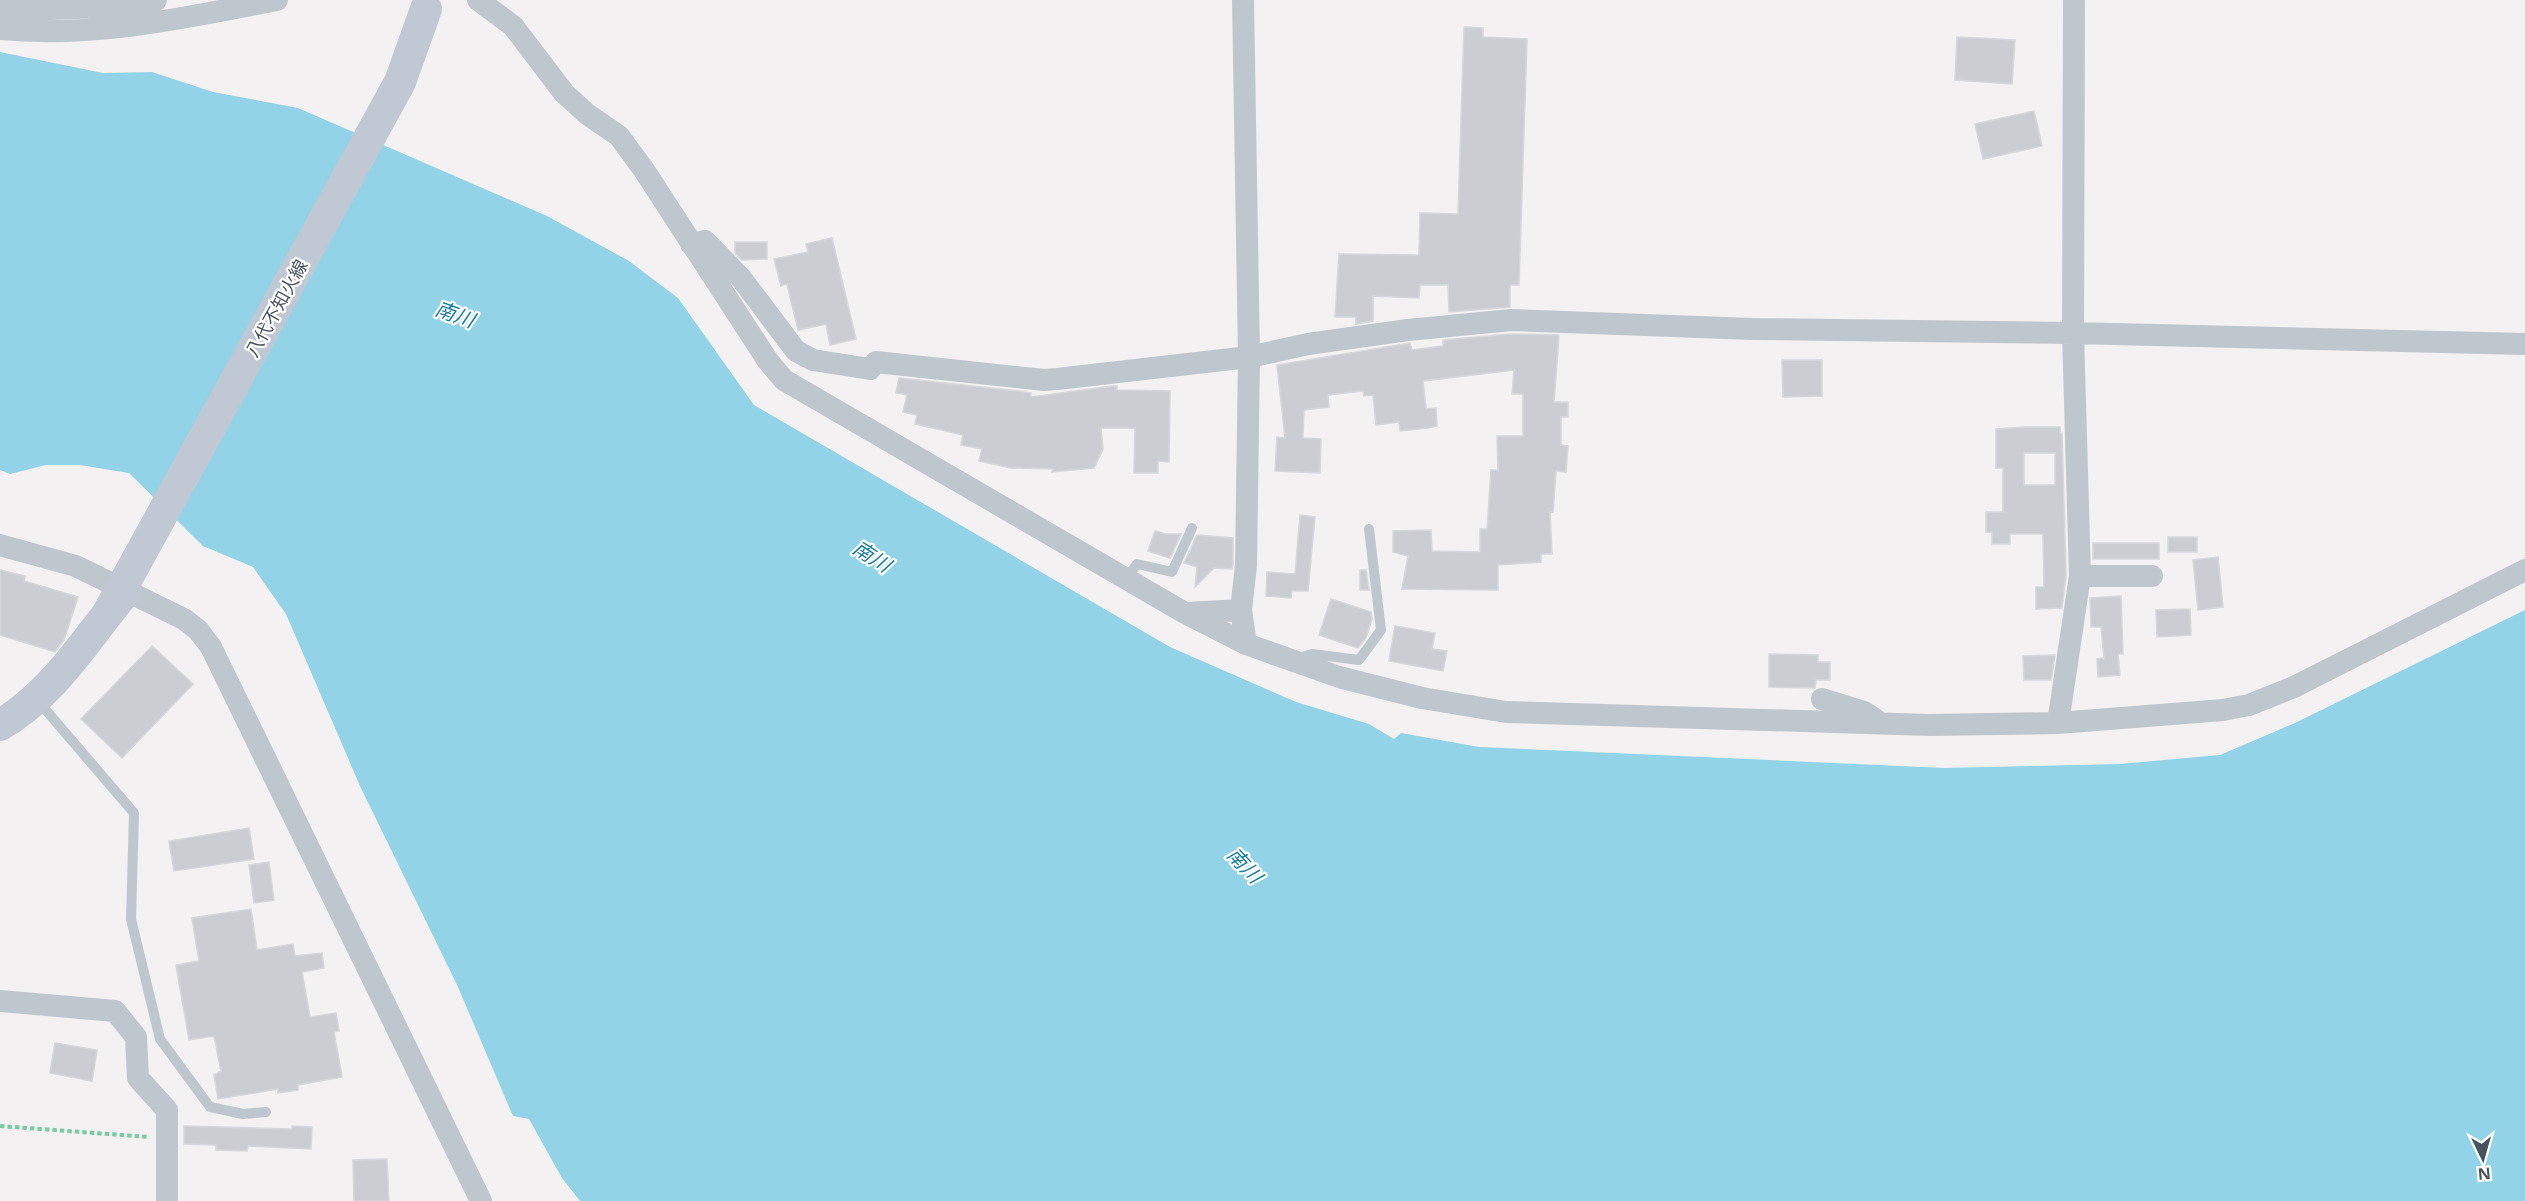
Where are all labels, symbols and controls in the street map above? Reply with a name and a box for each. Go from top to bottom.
street label: 八代不知火線 [239,255,313,361]
water label: 南川 [432,294,480,334]
water label: 南川 [848,534,898,579]
water label: 南川 [1221,841,1270,890]
north arrow [2453,1129,2513,1189]
text: N [2477,1162,2492,1185]

